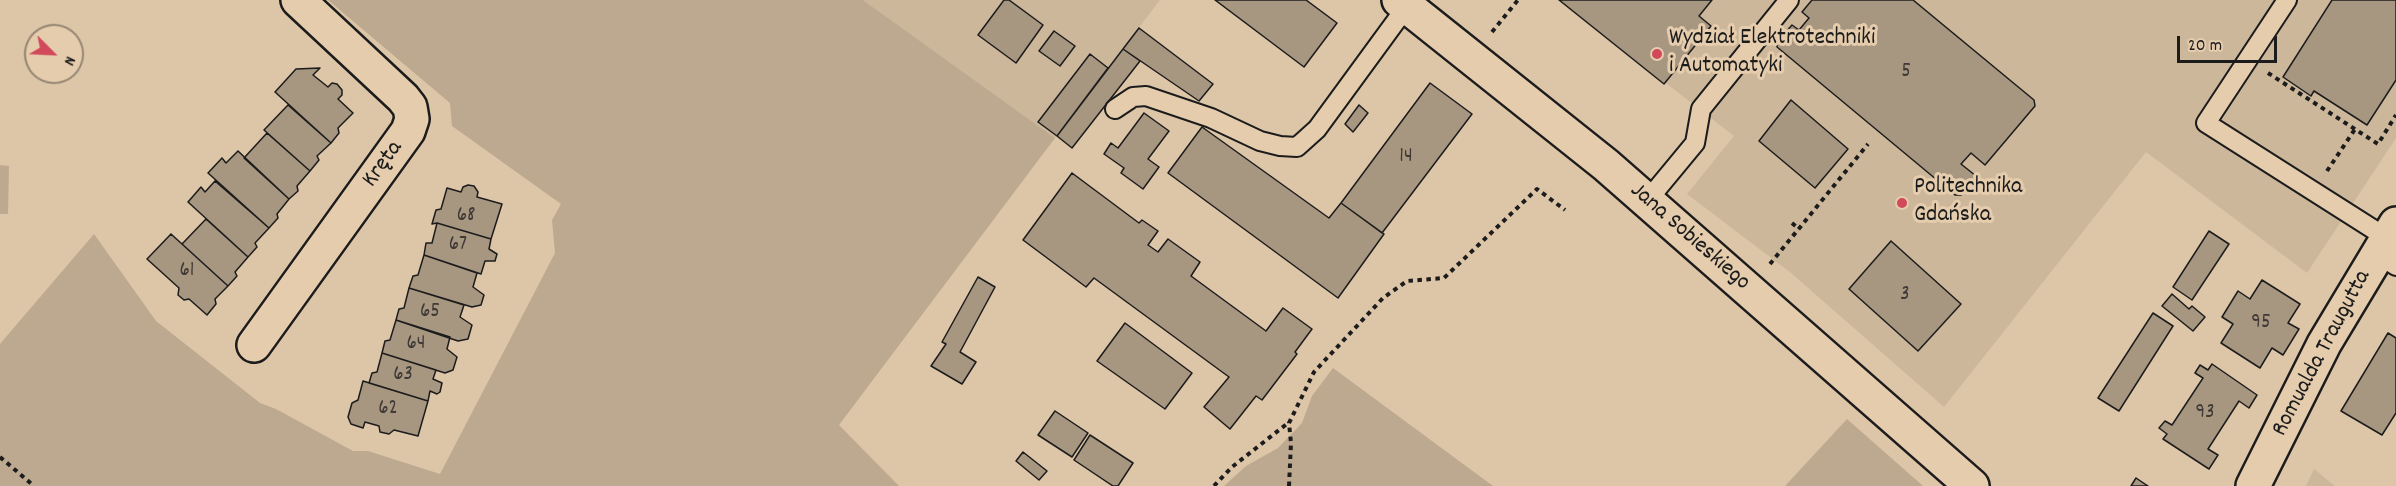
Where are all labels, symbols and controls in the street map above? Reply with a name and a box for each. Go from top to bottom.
north arrow [24,24,84,84]
scale bar [2180,24,2280,62]
place label: Wydział Elektrotechniki i Automatyki [1669,26,1875,82]
text: 20 m [2188,34,2222,59]
marker: Wydział Elektrotechniki i Automatyki [1650,47,1664,61]
text: N [57,52,81,69]
house number: 5 [1901,60,1911,86]
street label: Kręta [357,136,411,194]
house number: 14 [1399,145,1413,171]
place label: Politechnika Gdańska [1914,175,2022,231]
street label: Jana Sobieskiego [1623,178,1755,298]
marker: Politechnika Gdańska [1895,196,1909,210]
house number: 68 [457,204,475,230]
house number: 67 [449,233,467,259]
house number: 61 [180,259,194,285]
street label: Romualda Traugutta [2267,266,2379,442]
house number: 3 [1900,283,1910,309]
house number: 65 [420,300,440,326]
house number: 95 [2251,311,2271,337]
house number: 64 [406,332,426,358]
house number: 63 [393,363,413,389]
house number: 62 [378,397,398,423]
house number: 93 [2196,401,2214,427]

